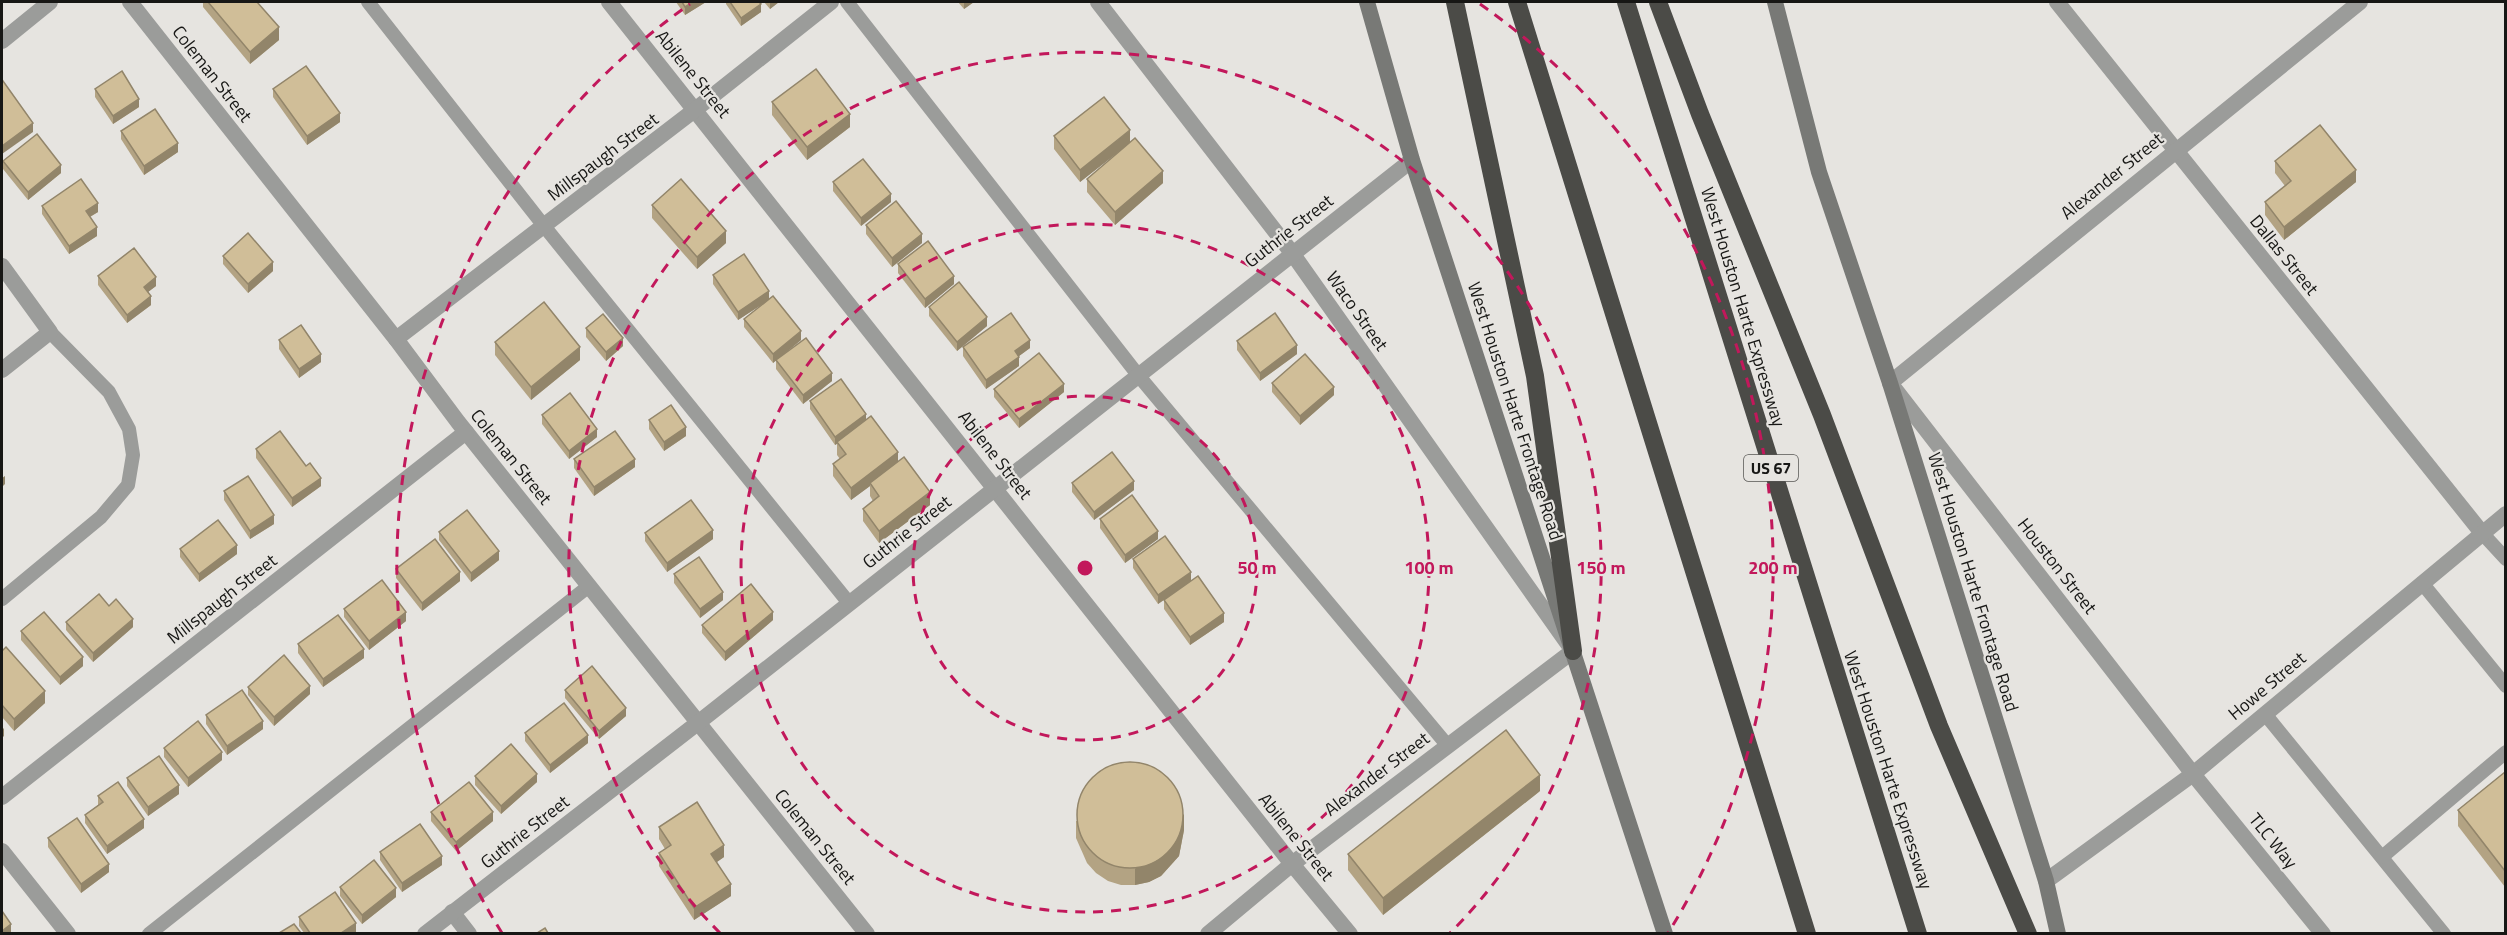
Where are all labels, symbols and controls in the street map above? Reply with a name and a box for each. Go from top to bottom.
street label: Coleman Street [166,19,259,128]
street label: Abilene Street [649,24,738,124]
street label: Millspaugh Street [541,105,665,207]
street label: Alexander Street [2054,125,2170,226]
street label: West Houston Harte Expressway [1694,184,1793,430]
street label: Guthrie Street [1239,187,1339,274]
street label: Dallas Street [2243,209,2326,301]
street label: Waco Street [1320,265,1395,357]
street label: West Houston Harte Frontage Road [1461,278,1570,543]
street label: Coleman Street [464,403,559,511]
street label: Abilene Street [952,404,1039,506]
street label: West Houston Harte Frontage Road [1921,449,2026,715]
road number: US 67 [1744,455,1798,481]
street label: Guthrie Street [857,488,957,575]
street label: Houston Street [2011,512,2104,620]
street label: Millspaugh Street [161,547,283,650]
text: 50 m [1237,554,1277,581]
text: 100 m [1404,554,1454,581]
text: 150 m [1576,554,1626,581]
text: 200 m [1748,554,1798,581]
centre of rings [1075,558,1095,578]
street label: Howe Street [2222,644,2312,726]
street label: West Houston Harte Expressway [1837,647,1940,893]
street label: Alexander Street [1318,725,1436,822]
street label: Coleman Street [768,783,863,891]
street label: Abilene Street [1252,787,1341,887]
street label: Guthrie Street [475,788,575,875]
street label: TLC Way [2242,807,2304,875]

